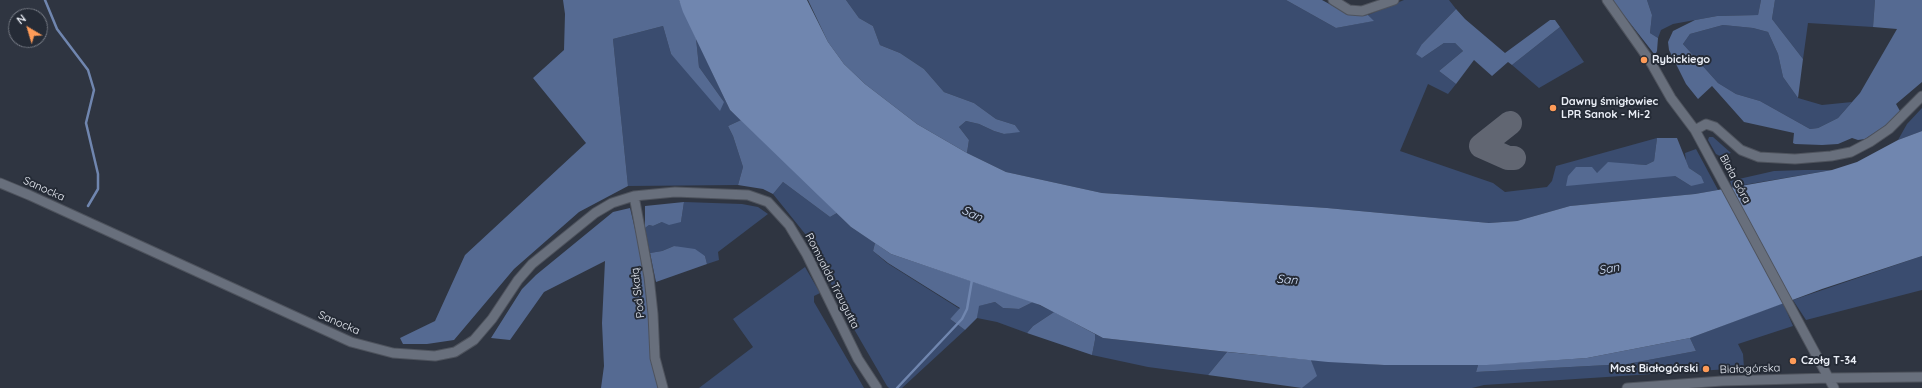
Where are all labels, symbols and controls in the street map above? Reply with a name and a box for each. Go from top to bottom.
north arrow [8,8,48,48]
text: N [14,11,29,27]
place label: Rybickiego [1652,53,1710,67]
marker: Rybickiego [1639,55,1649,65]
place label: Dawny śmigłowiec LPR Sanok - Mi-2 [1561,95,1658,121]
marker: Dawny śmigłowiec LPR Sanok - Mi-2 [1548,103,1558,113]
street label: Biała Góra [1717,152,1753,206]
street label: Sanocka [21,174,67,204]
water label: San [959,203,985,225]
street label: Romualda Traugutta [802,231,862,331]
water label: San [1597,260,1621,278]
street label: Pod Skałą [628,267,648,319]
water label: San [1276,272,1298,288]
street label: Sanocka [316,308,362,338]
place label: Czołg T-34 [1801,354,1857,368]
marker: Czołg T-34 [1788,356,1798,366]
street label: Białogórska [1719,361,1781,377]
place label: Most Białogórski [1610,362,1698,376]
marker: Most Białogórski [1701,364,1711,374]

